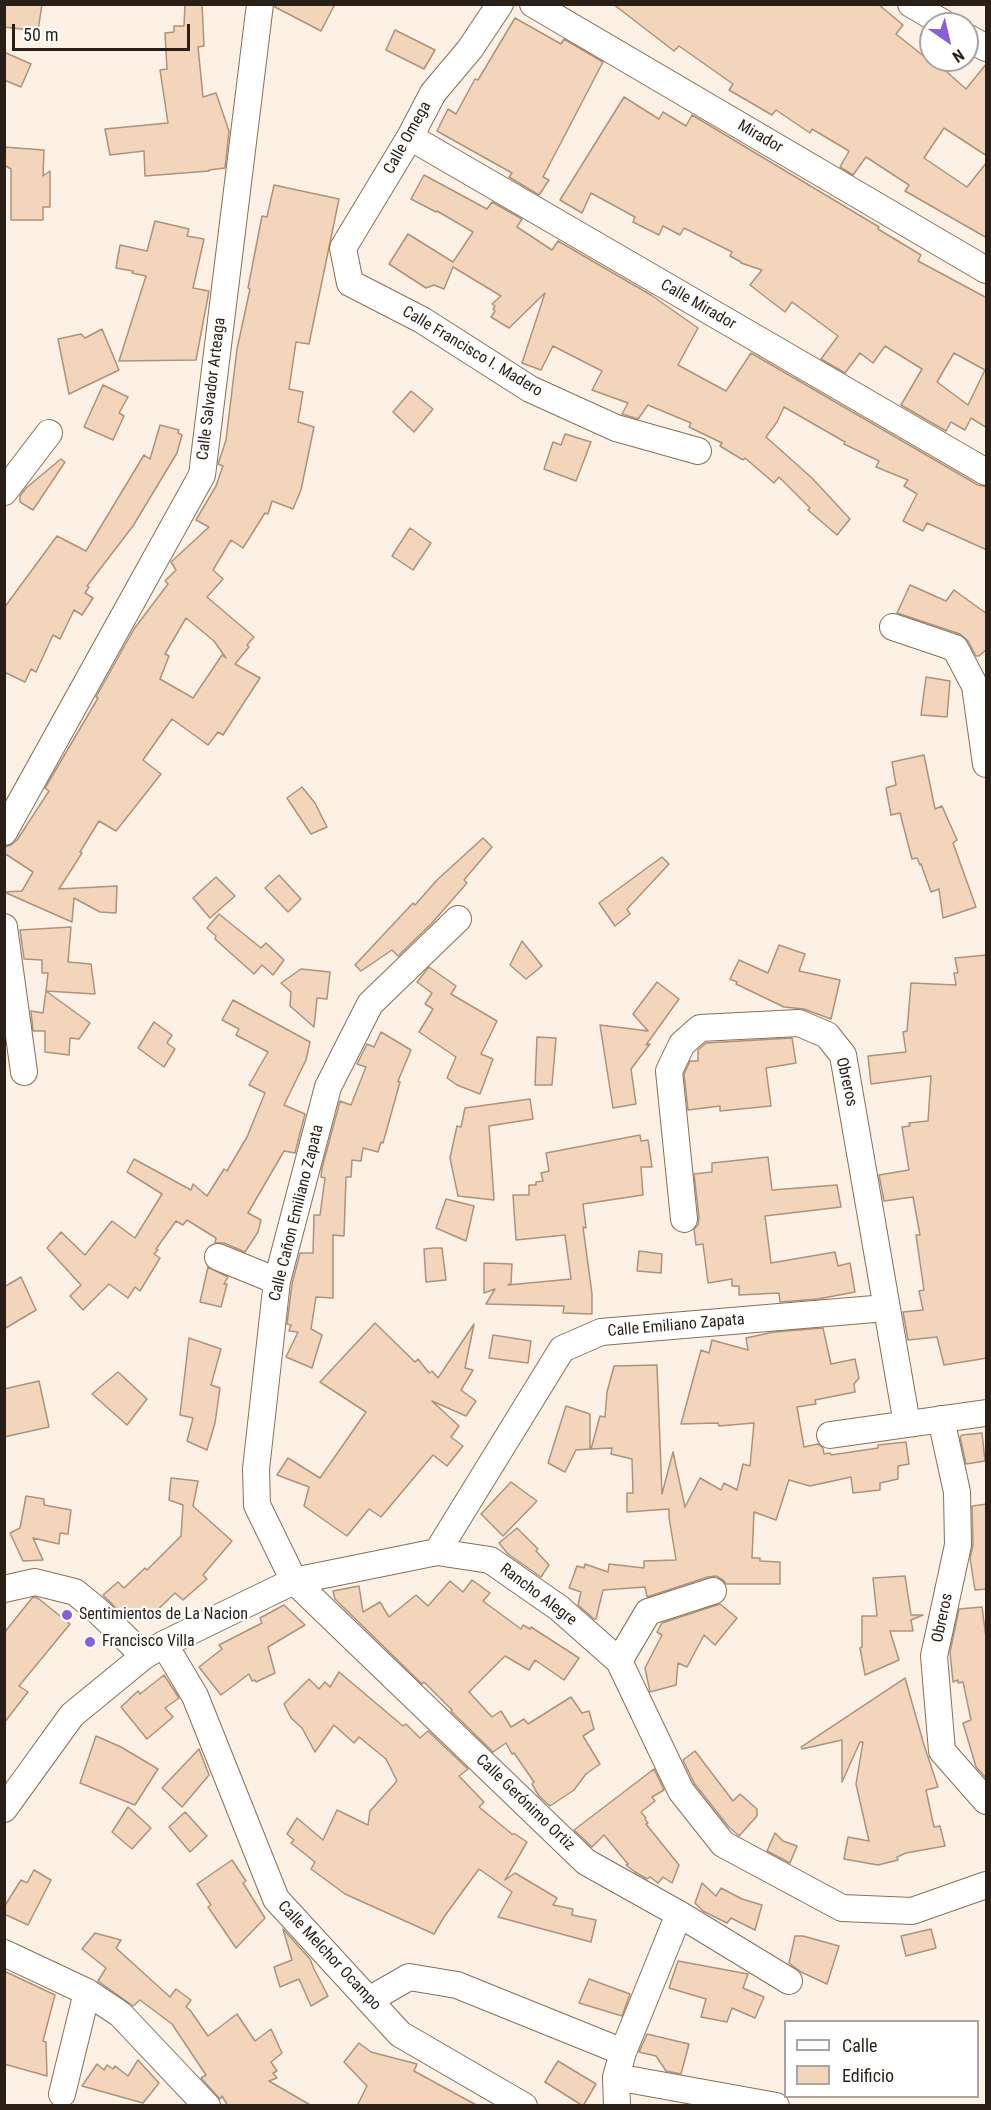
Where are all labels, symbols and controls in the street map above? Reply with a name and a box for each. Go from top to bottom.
scale bar [15,12,194,50]
north arrow [919,12,979,72]
text: 50 m [23,24,58,45]
text: N [949,45,968,66]
street label: Calle Omega [380,98,436,178]
street label: Mirador [734,116,786,158]
street label: Calle Mirador [657,276,739,334]
street label: Calle Francisco I. Madero [398,303,546,401]
street label: Calle Salvador Arteaga [194,316,230,462]
street label: Obreros [831,1056,861,1108]
street label: Calle Cañon Emiliano Zapata [266,1123,328,1303]
street label: Calle Emiliano Zapata [607,1310,745,1342]
street label: Rancho Alegre [496,1560,580,1630]
street label: Obreros [928,1592,958,1644]
place label: Sentimientos de La Nacion [79,1605,248,1625]
marker: Sentimientos de La Nacion [60,1608,74,1622]
place label: Francisco Villa [102,1632,195,1652]
marker: Francisco Villa [83,1635,97,1649]
street label: Calle Gerónimo Ortiz [471,1751,579,1855]
street label: Calle Melchor Ocampo [273,1897,385,2015]
legend [784,2020,979,2098]
text: Calle [842,2035,878,2056]
text: Edificio [842,2065,894,2086]

